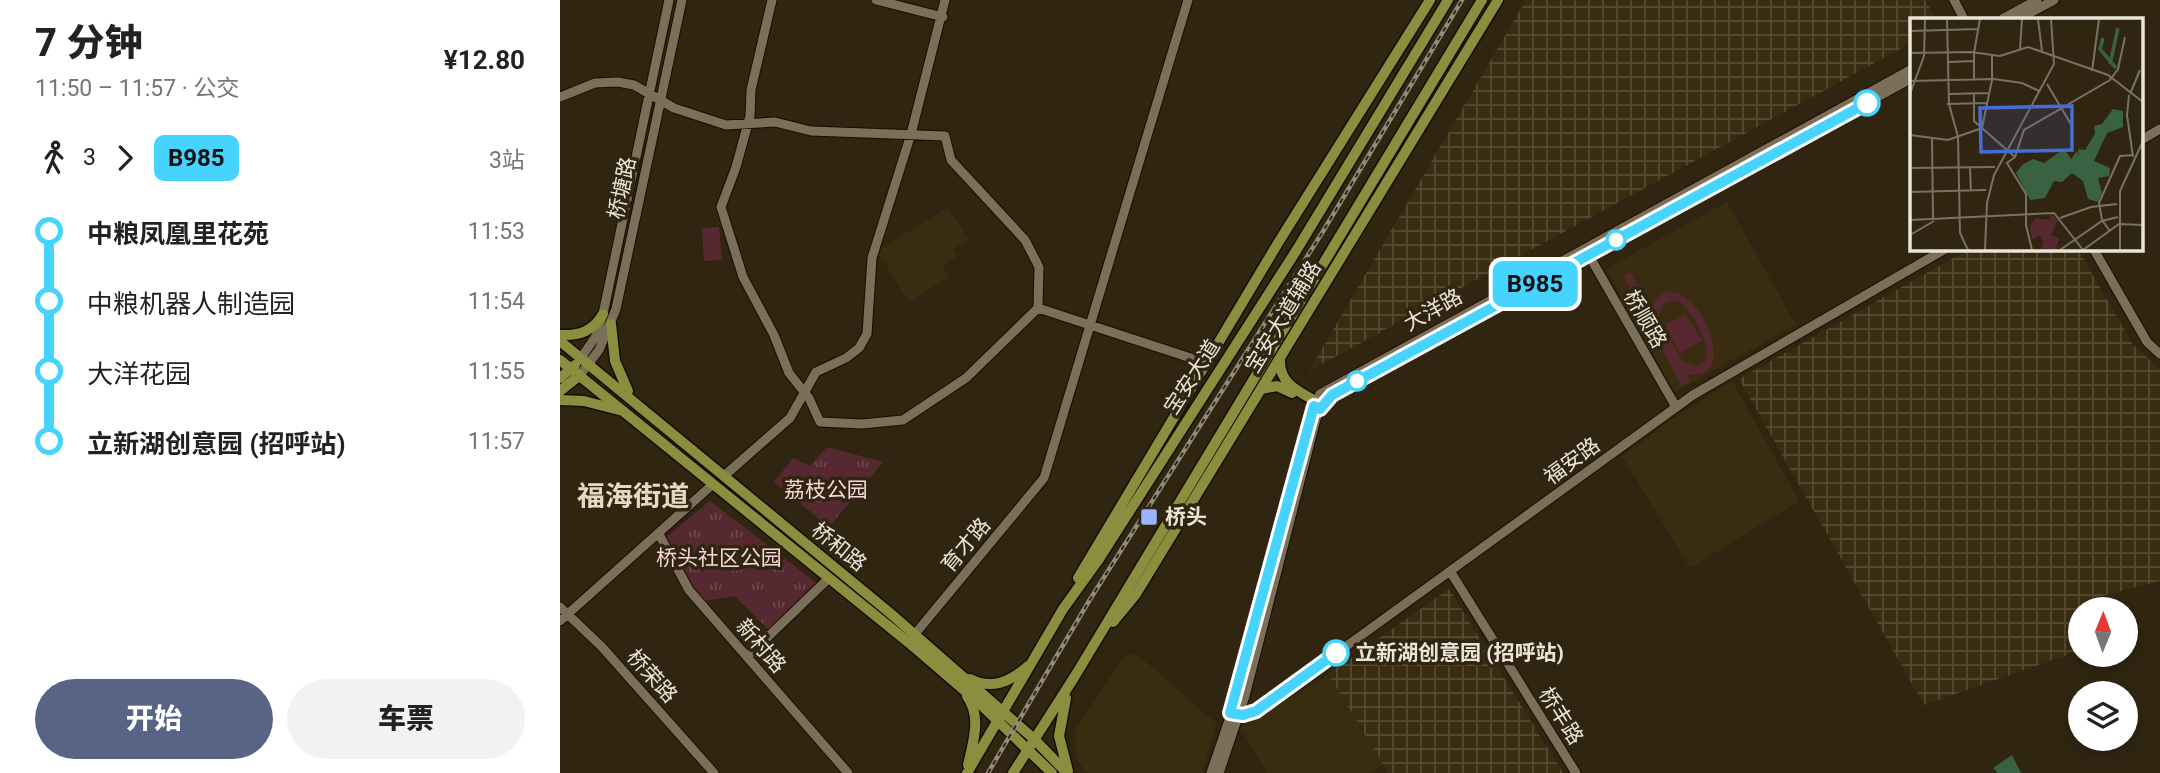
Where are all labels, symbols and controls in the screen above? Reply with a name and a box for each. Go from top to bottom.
inset map [1910,18,2142,250]
text: 7 分钟 [35,21,142,65]
text: ¥12.80 [444,45,525,75]
text: 11:50 – 11:57 · 公交 [35,75,239,102]
unlabelled marker [1854,90,1880,116]
icon: walk [35,139,73,177]
icon: forward [106,139,144,177]
text: 3 [83,144,96,171]
text: B985 [168,144,225,172]
text: 3站 [489,147,525,174]
street label: 桥塘路 [604,155,640,221]
text: 11:53 [468,218,525,245]
text: 中粮凤凰里花苑 [87,219,269,249]
unlabelled marker [1606,230,1626,250]
street label: 宝安大道辅路 [1240,257,1326,377]
line badge: B985 [1486,261,1584,307]
text: B985 [1507,270,1563,298]
street label: 大洋路 [1400,284,1466,336]
street label: 桥顺路 [1619,286,1671,352]
text: 11:54 [468,288,525,315]
text: 中粮机器人制造园 [87,289,295,319]
street label: 宝安大道 [1159,335,1225,419]
text: 11:55 [468,358,525,385]
text: 大洋花园 [87,359,191,389]
unlabelled marker [1347,371,1367,391]
text: 11:57 [468,428,525,455]
text: 立新湖创意园 (招呼站) [87,429,346,459]
street label: 福安路 [1539,433,1605,489]
park label: 荔枝公园 [784,478,868,502]
district label: 福海街道 [577,480,689,513]
place label: 桥头 [1165,505,1207,529]
marker: 桥头 [1139,507,1159,527]
street label: 育才路 [937,513,995,577]
street label: 桥和路 [807,518,871,576]
park label: 桥头社区公园 [656,546,782,570]
north arrow [2068,597,2138,667]
map controls [2068,597,2138,751]
street label: 新村路 [731,614,791,678]
marker: 立新湖创意园 (招呼站) [1323,640,1349,666]
place label: 立新湖创意园 (招呼站) [1355,641,1564,665]
street label: 桥荣路 [622,645,682,707]
button: 开始 [35,679,273,759]
button: 车票 [287,679,525,759]
button: layers [2068,681,2138,751]
street label: 桥丰路 [1534,683,1588,749]

